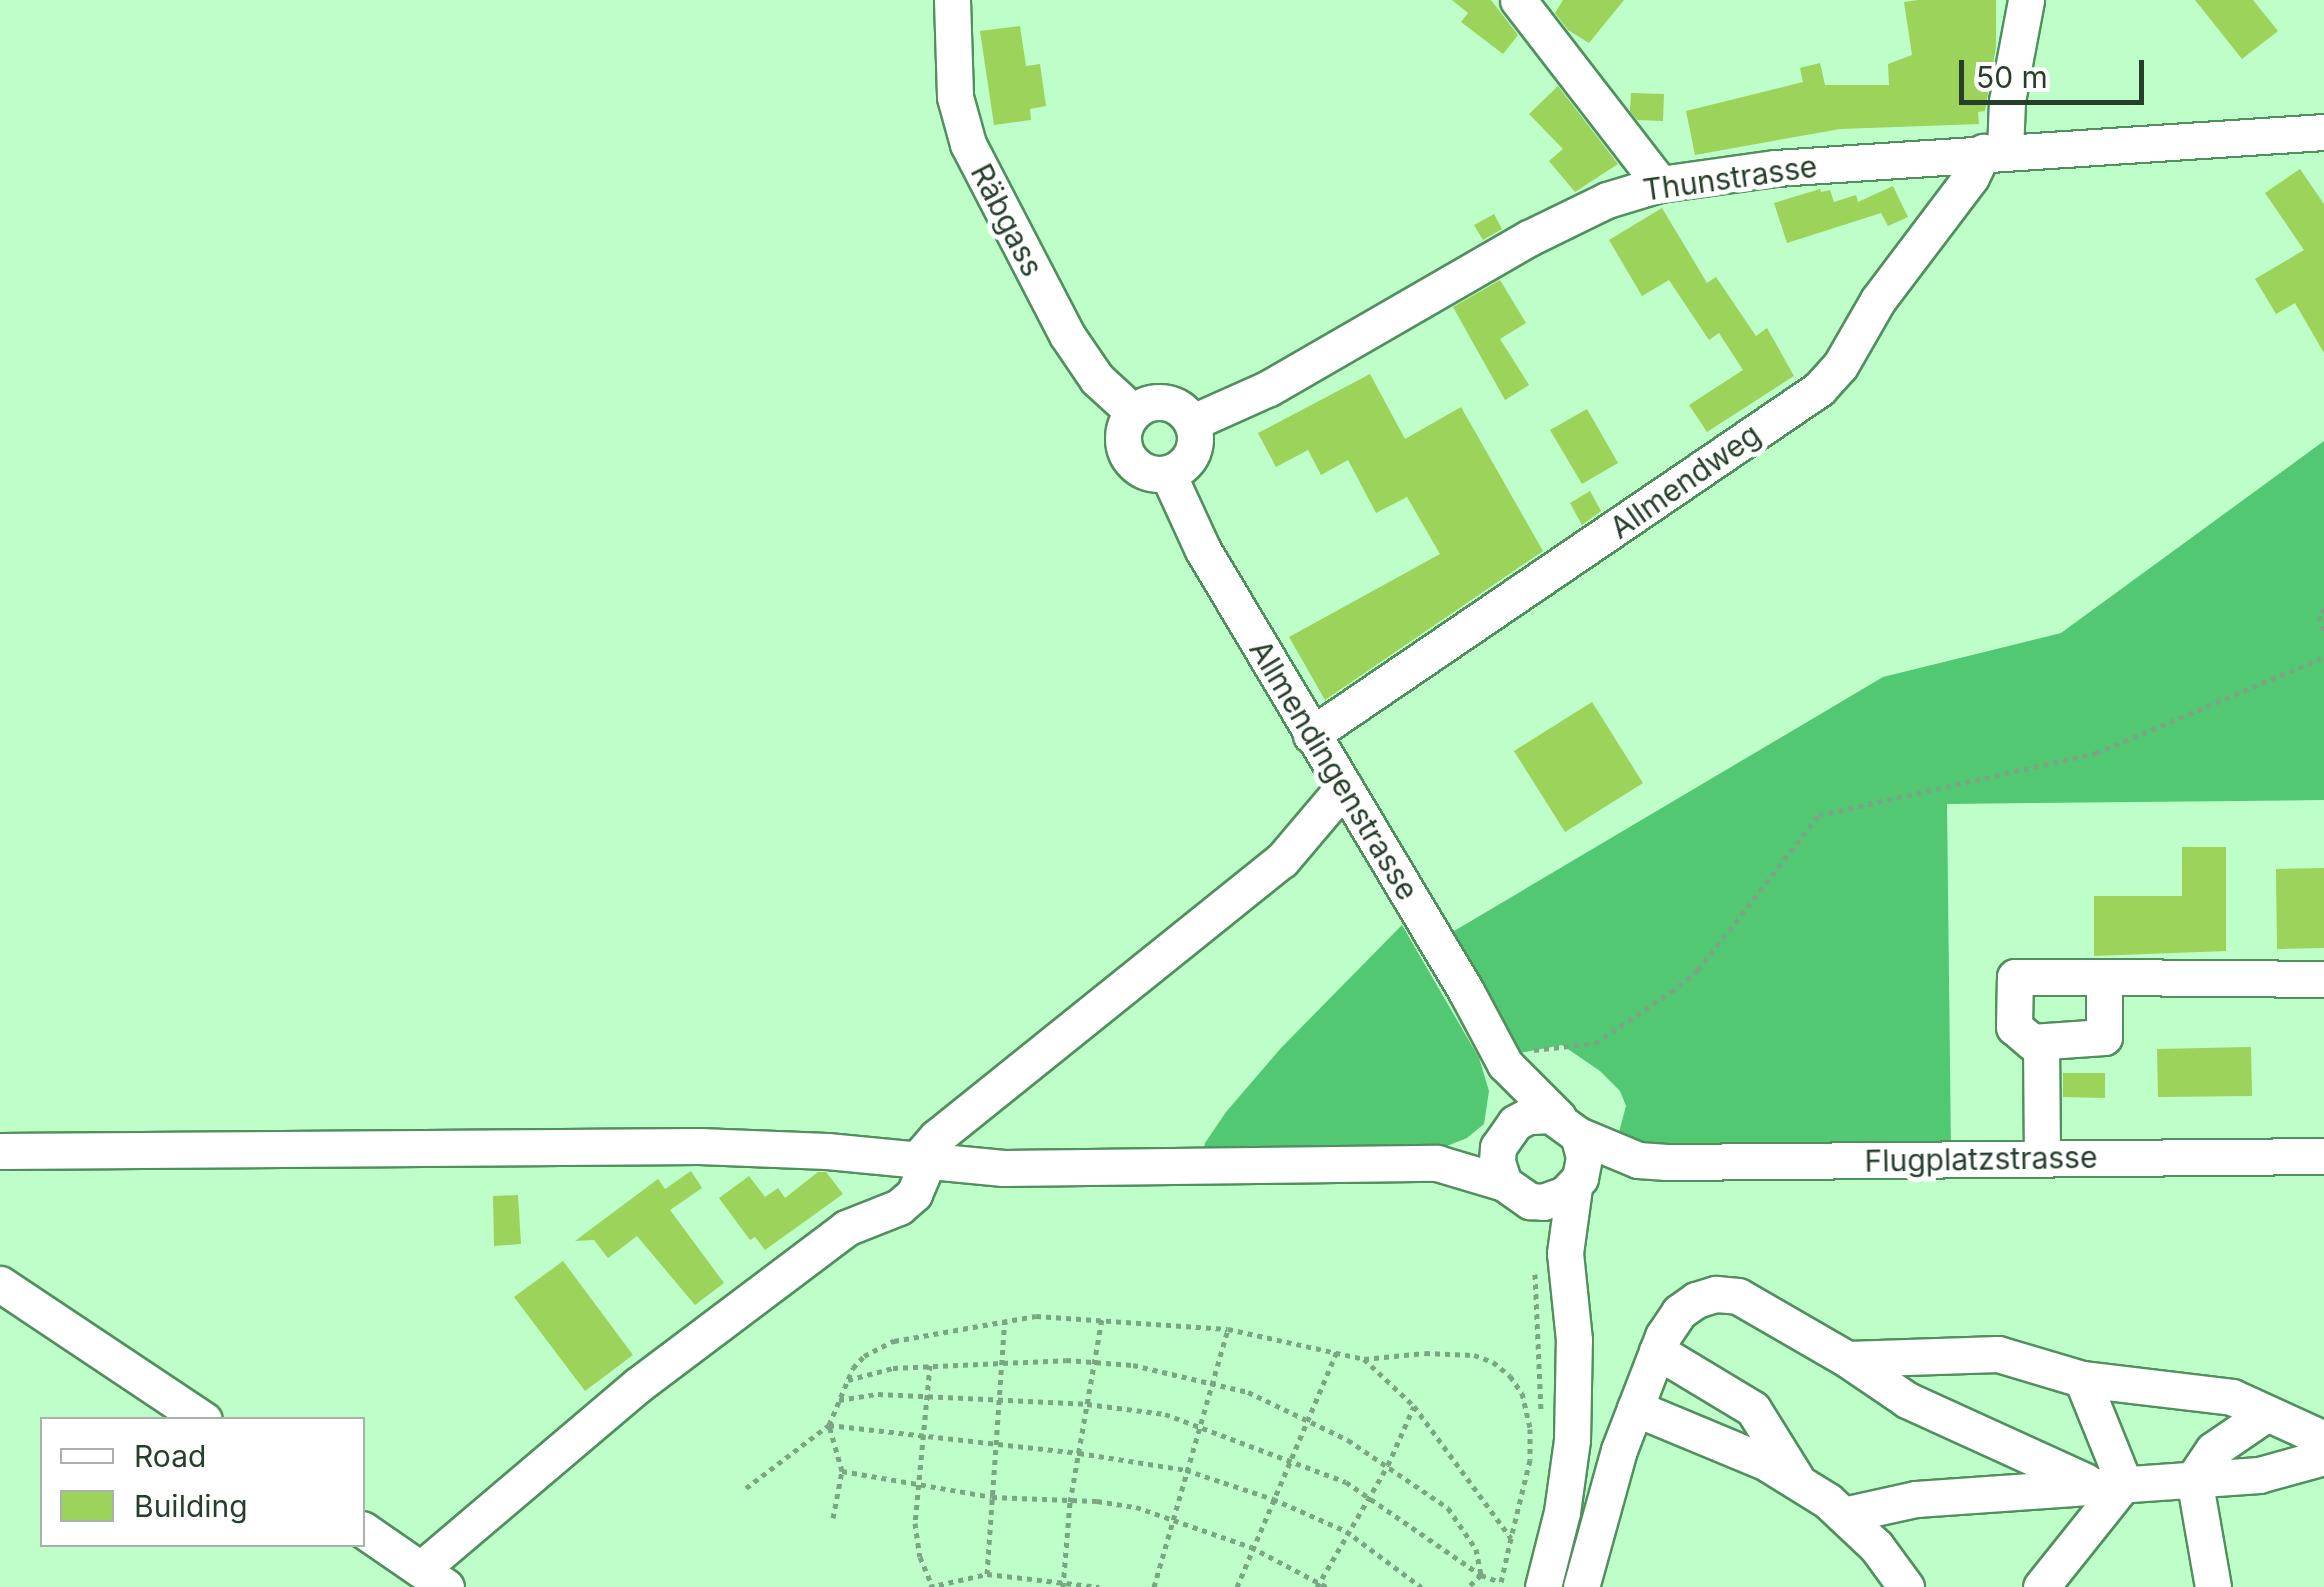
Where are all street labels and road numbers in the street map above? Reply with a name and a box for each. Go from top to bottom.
street label: Thunstrasse [1641,148,1819,208]
street label: Räbgass [963,158,1051,282]
street label: Allmendweg [1603,416,1767,546]
street label: Allmendingenstrasse [1242,634,1426,906]
street label: Flugplatzstrasse [1864,1139,2098,1179]

